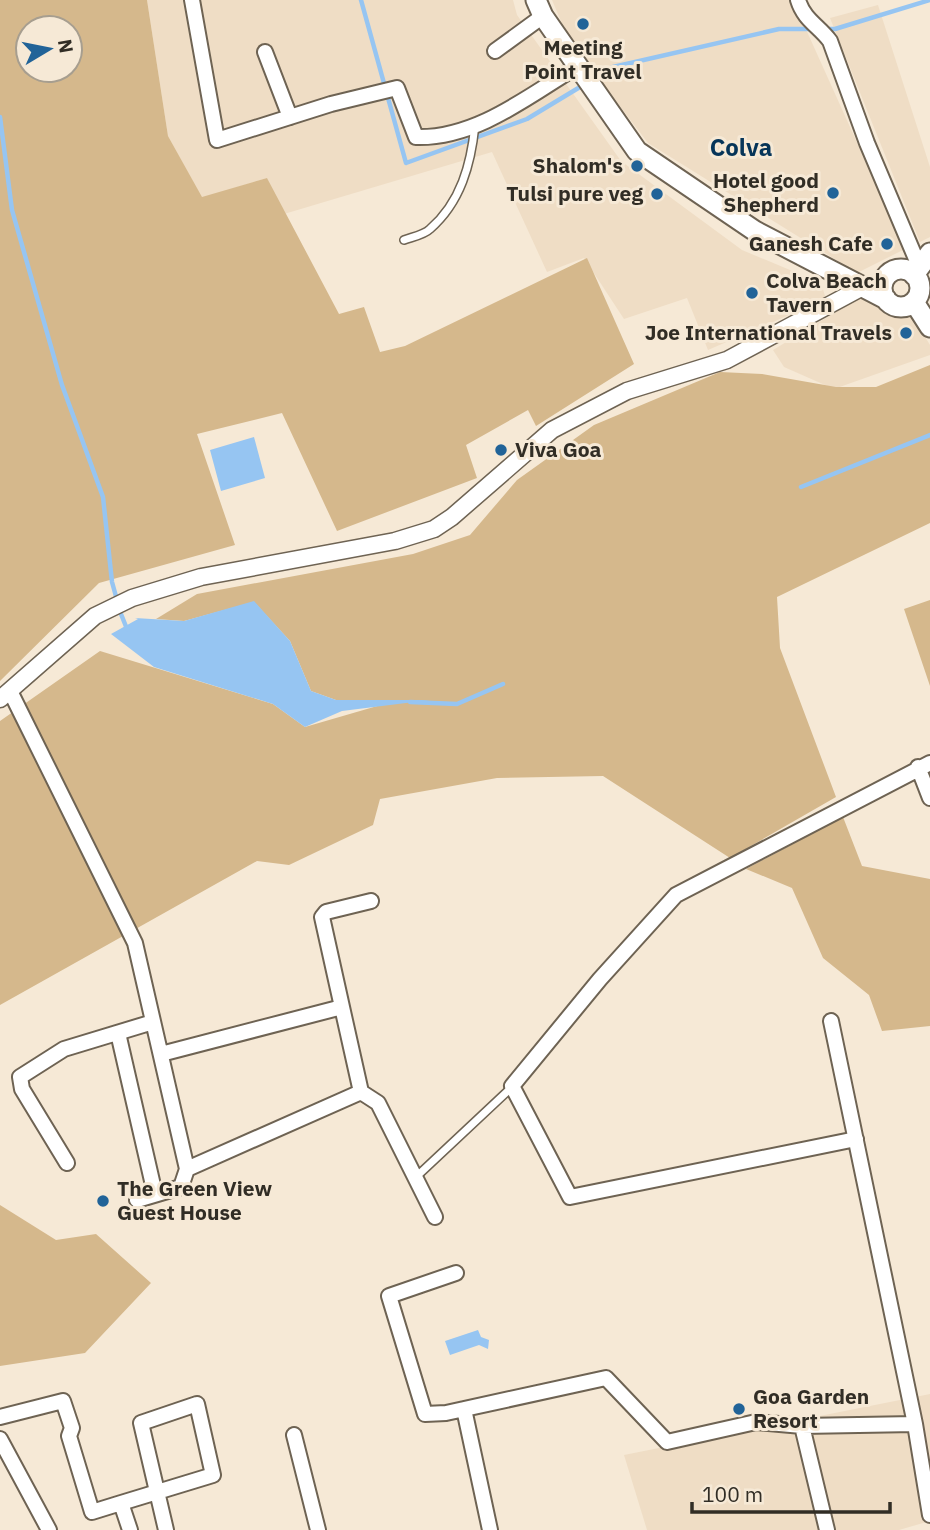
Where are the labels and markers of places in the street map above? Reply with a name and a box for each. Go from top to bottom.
marker: Meeting Point Travel [575,16,591,32]
place label: Meeting Point Travel [524,33,642,85]
place label: Shalom's [533,151,623,179]
marker: Shalom's [629,158,645,174]
place label: Hotel good Shepherd [713,166,819,218]
place label: Tulsi pure veg [506,179,643,207]
marker: Hotel good Shepherd [825,185,841,201]
marker: Tulsi pure veg [649,186,665,202]
place label: Ganesh Cafe [749,229,873,257]
marker: Ganesh Cafe [879,236,895,252]
place label: Colva Beach Tavern [766,266,887,318]
marker: Colva Beach Tavern [744,285,760,301]
place label: Joe International Travels [645,318,892,346]
marker: Joe International Travels [898,325,914,341]
place label: Viva Goa [515,435,602,463]
marker: Viva Goa [493,442,509,458]
place label: The Green View Guest House [117,1174,272,1226]
marker: The Green View Guest House [95,1193,111,1209]
place label: Goa Garden Resort [753,1382,869,1434]
marker: Goa Garden Resort [731,1401,747,1417]

